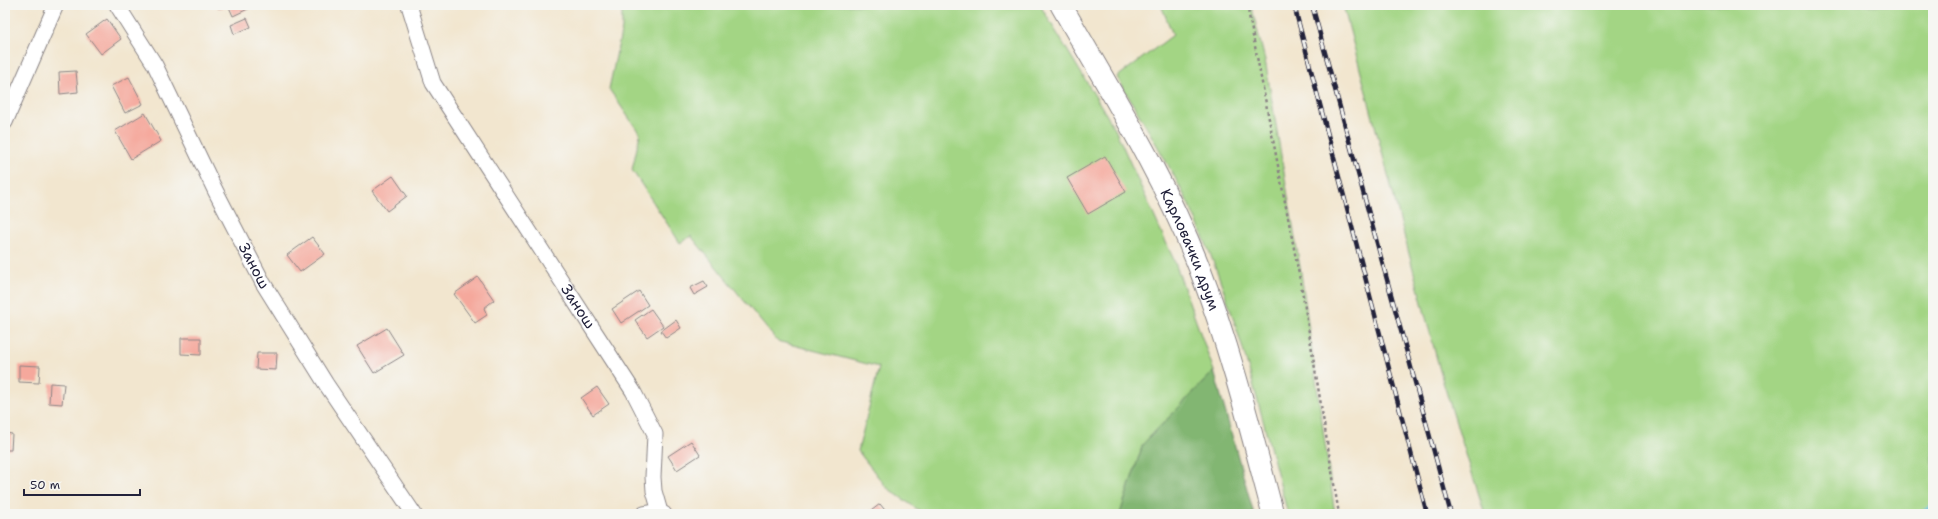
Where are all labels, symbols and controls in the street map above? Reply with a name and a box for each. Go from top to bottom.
street label: Карловачки друм [1156,185,1224,314]
street label: Занош [234,239,274,292]
street label: Занош [556,280,600,333]
scale bar [24,471,140,497]
text: 50 m [30,477,60,493]

